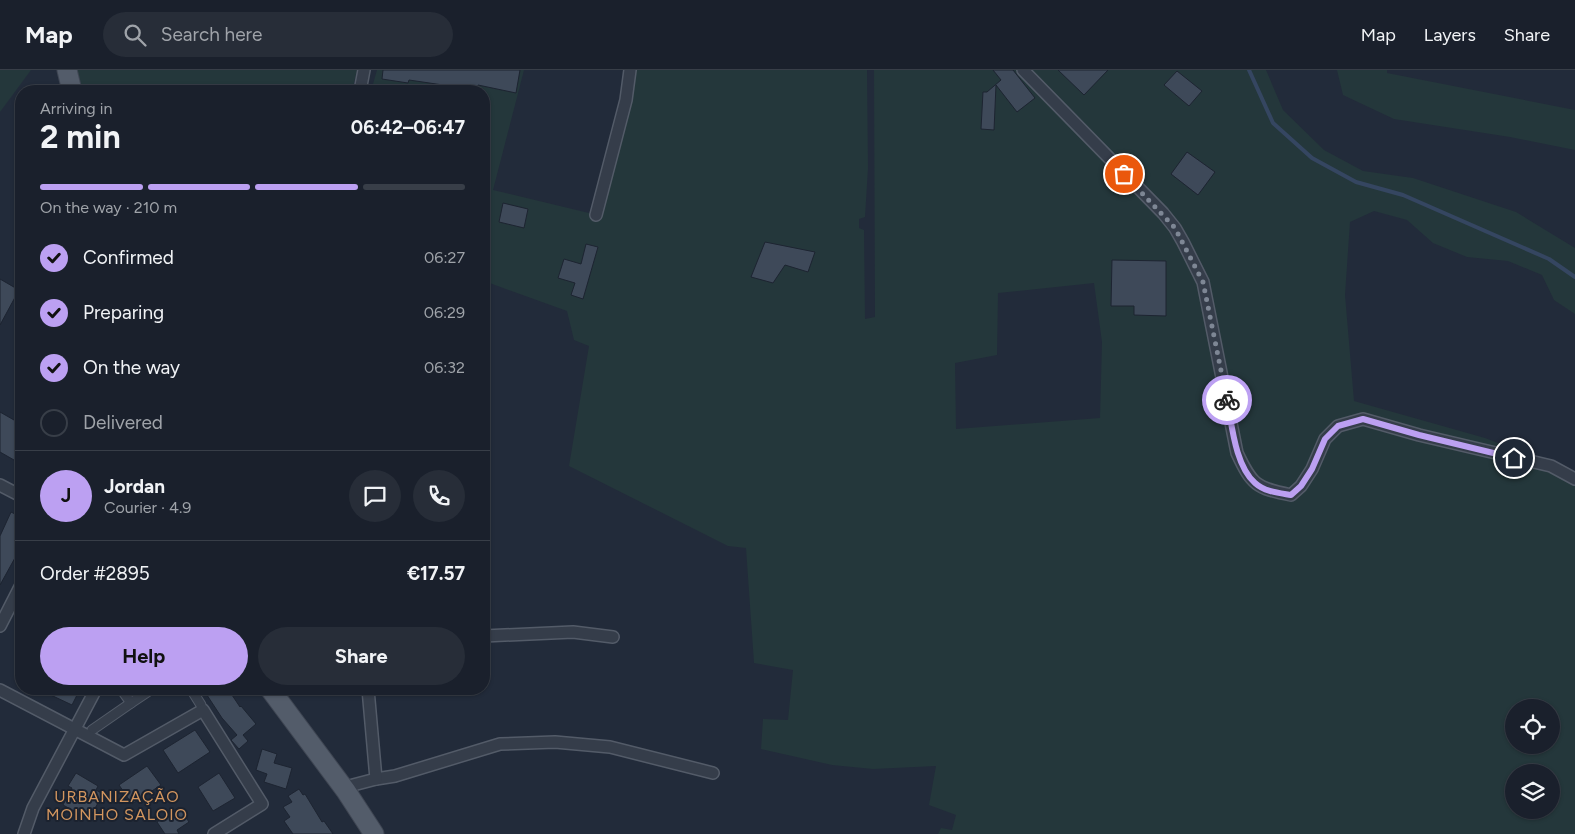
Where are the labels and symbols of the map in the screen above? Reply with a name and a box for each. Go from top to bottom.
pin [1103,153,1145,195]
courier [1202,375,1252,425]
pin [1493,437,1535,479]
district label: URBANIZAÇÃO MOINHO SALOIO [46,787,188,824]

